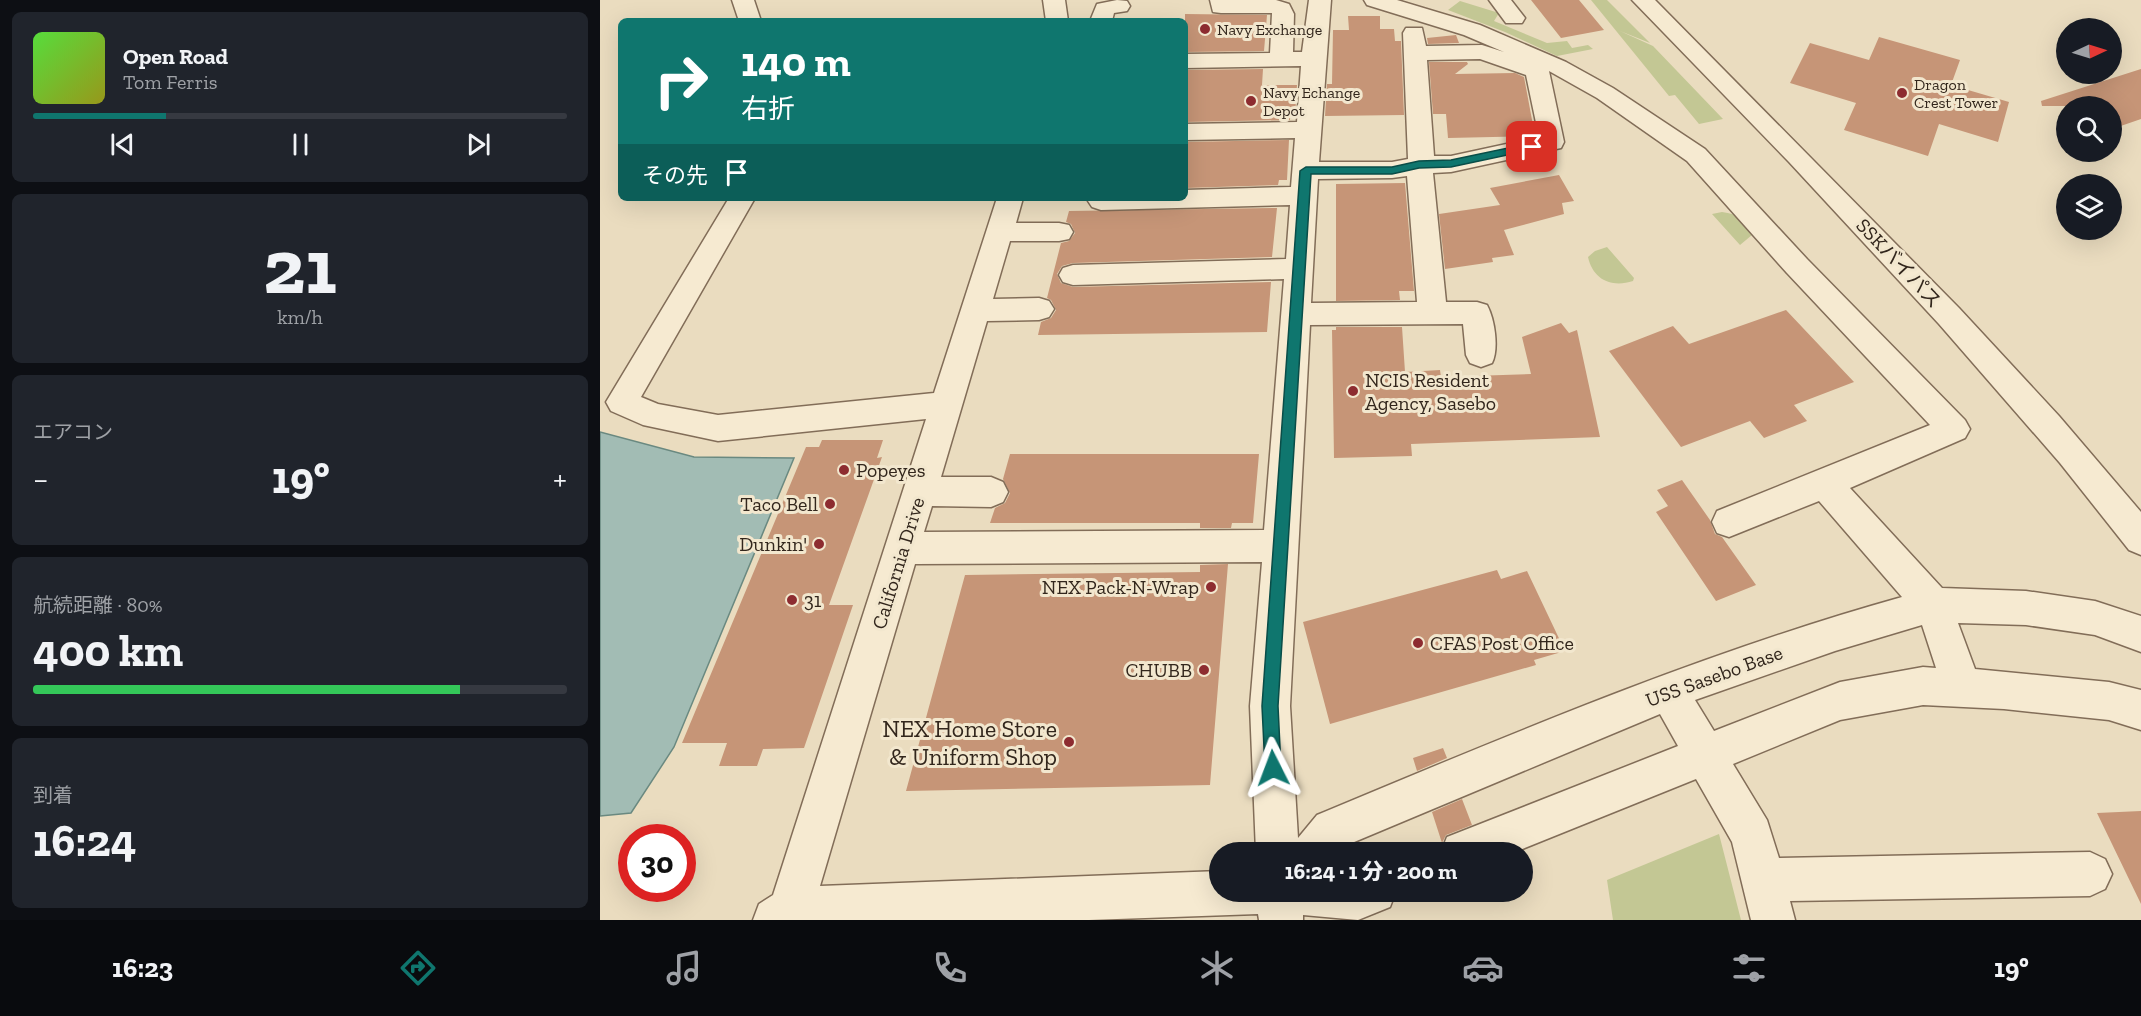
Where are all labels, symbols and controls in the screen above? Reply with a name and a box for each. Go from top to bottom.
north arrow [2056,18,2122,84]
map controls [2056,18,2122,240]
place label: Navy Exchange [1217,20,1322,39]
marker: Navy Exchange [1198,22,1212,36]
text: 140 m [741,36,851,87]
icon: right [642,42,720,120]
text: Open Road [123,43,228,70]
text: Tom Ferris [123,70,218,94]
place label: Dragon Crest Tower [1914,75,1998,112]
place label: Navy Echange Depot [1263,83,1360,120]
marker: Dragon Crest Tower [1895,86,1909,100]
text: 右折 [741,93,795,125]
marker: Navy Echange Depot [1244,94,1258,108]
button: search [2056,96,2122,162]
pin [1506,121,1557,172]
icon: previous [106,128,139,161]
icon: pause [284,128,317,161]
icon: next [462,128,495,161]
icon: arrive [1515,130,1548,163]
icon: arrive [720,156,753,189]
text: その先 [642,162,708,189]
button: layers [2056,174,2122,240]
street label: SSKバイパス [1851,213,1947,313]
text: 21 [263,219,337,313]
text: km/h [277,305,323,329]
place label: NCIS Resident Agency, Sasebo [1365,368,1496,415]
marker: NCIS Resident Agency, Sasebo [1346,384,1360,398]
text: エアコン [33,420,113,444]
text: 19° [272,451,330,505]
place label: Popeyes [856,458,925,482]
text: − [33,459,48,498]
text: + [553,459,567,498]
marker: Popeyes [837,463,851,477]
place label: Taco Bell [740,492,818,516]
street label: California Drive [867,494,929,632]
marker: Taco Bell [823,497,837,511]
place label: Dunkin' [739,532,807,556]
marker: Dunkin' [812,537,826,551]
place label: NEX Pack-N-Wrap [1042,575,1199,599]
marker: NEX Pack-N-Wrap [1204,580,1218,594]
place label: 31 [804,588,822,612]
text: 航続距離 · 80% [33,593,162,617]
marker: 31 [785,593,799,607]
text: 400 km [33,624,183,678]
place label: CFAS Post Office [1430,631,1574,655]
marker: CFAS Post Office [1411,636,1425,650]
street label: USS Sasebo Base [1642,640,1786,712]
place label: CHUBB [1125,658,1192,682]
marker: CHUBB [1197,663,1211,677]
place label: NEX Home Store & Uniform Shop [882,714,1057,771]
marker: NEX Home Store & Uniform Shop [1062,735,1076,749]
position arrow [1241,736,1305,800]
text: 到着 [33,783,73,807]
text: 16:24 [33,814,136,868]
speed limit sign: 30 [618,824,696,902]
text: 16:24 · 1 分 · 200 m [1285,858,1457,885]
icon: directions [397,947,439,989]
icon: music [663,947,705,989]
icon: phone [929,947,971,989]
icon: climate [1196,947,1238,989]
icon: car [1462,947,1504,989]
icon: filters [1728,947,1770,989]
text: 16:23 [112,952,173,984]
text: 19° [1994,952,2029,984]

